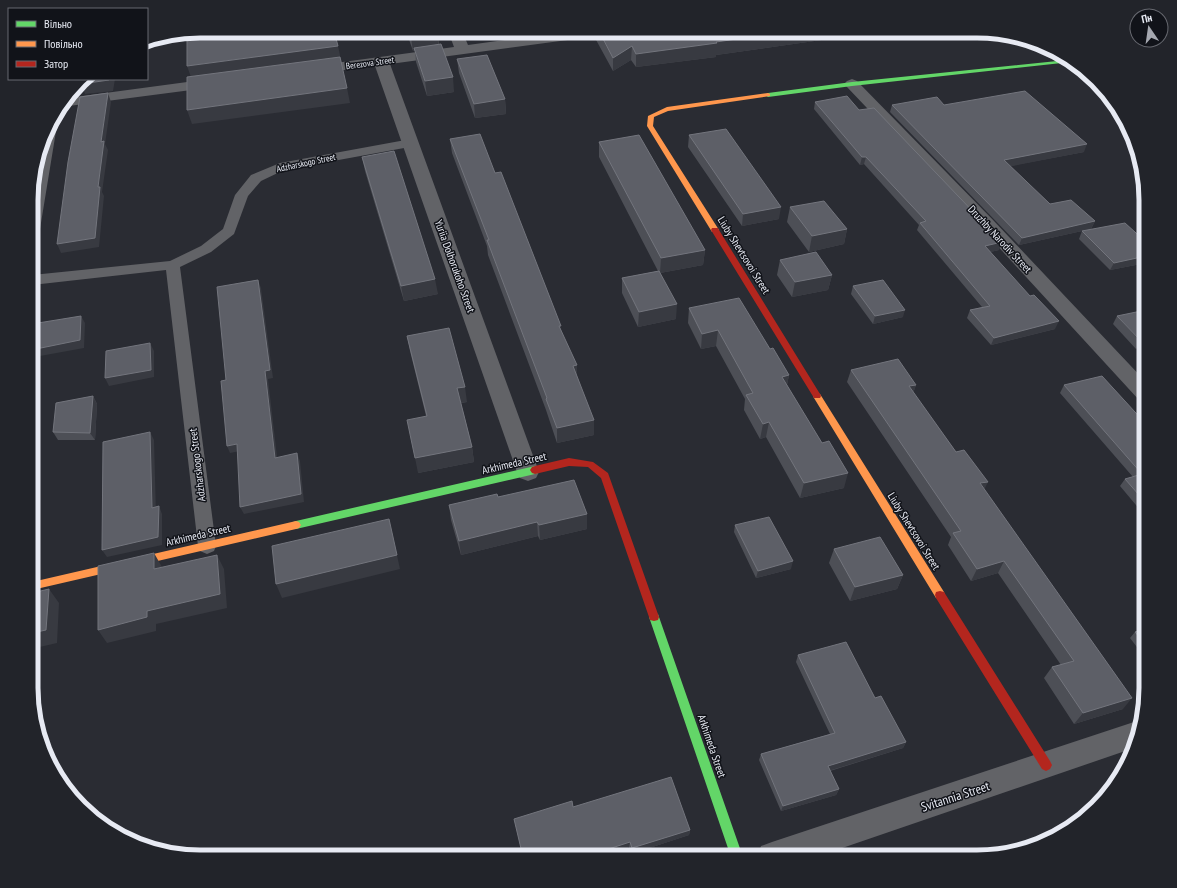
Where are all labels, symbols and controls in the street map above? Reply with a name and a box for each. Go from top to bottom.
legend [8,8,148,80]
north arrow [1129,8,1169,48]
text: Пн [1140,10,1154,26]
text: Вільно [44,16,72,31]
text: Повільно [44,36,83,51]
street label: Berezova Street [345,54,395,71]
text: Затор [44,56,68,71]
street label: Adzharskogo Street [275,151,337,174]
street label: Druzhby Narodiv Street [965,202,1035,276]
street label: Liuby Shevtsovoi Street [715,214,773,296]
street label: Yuriia Dolhorukoho Street [432,218,478,314]
street label: Adzharskogo Street [186,428,208,502]
street label: Arkhimeda Street [480,449,548,477]
street label: Liuby Shevtsovoi Street [885,490,943,572]
street label: Arkhimeda Street [164,521,232,549]
street label: Arkhimeda Street [695,713,729,779]
street label: Svitannia Street [919,777,992,816]

